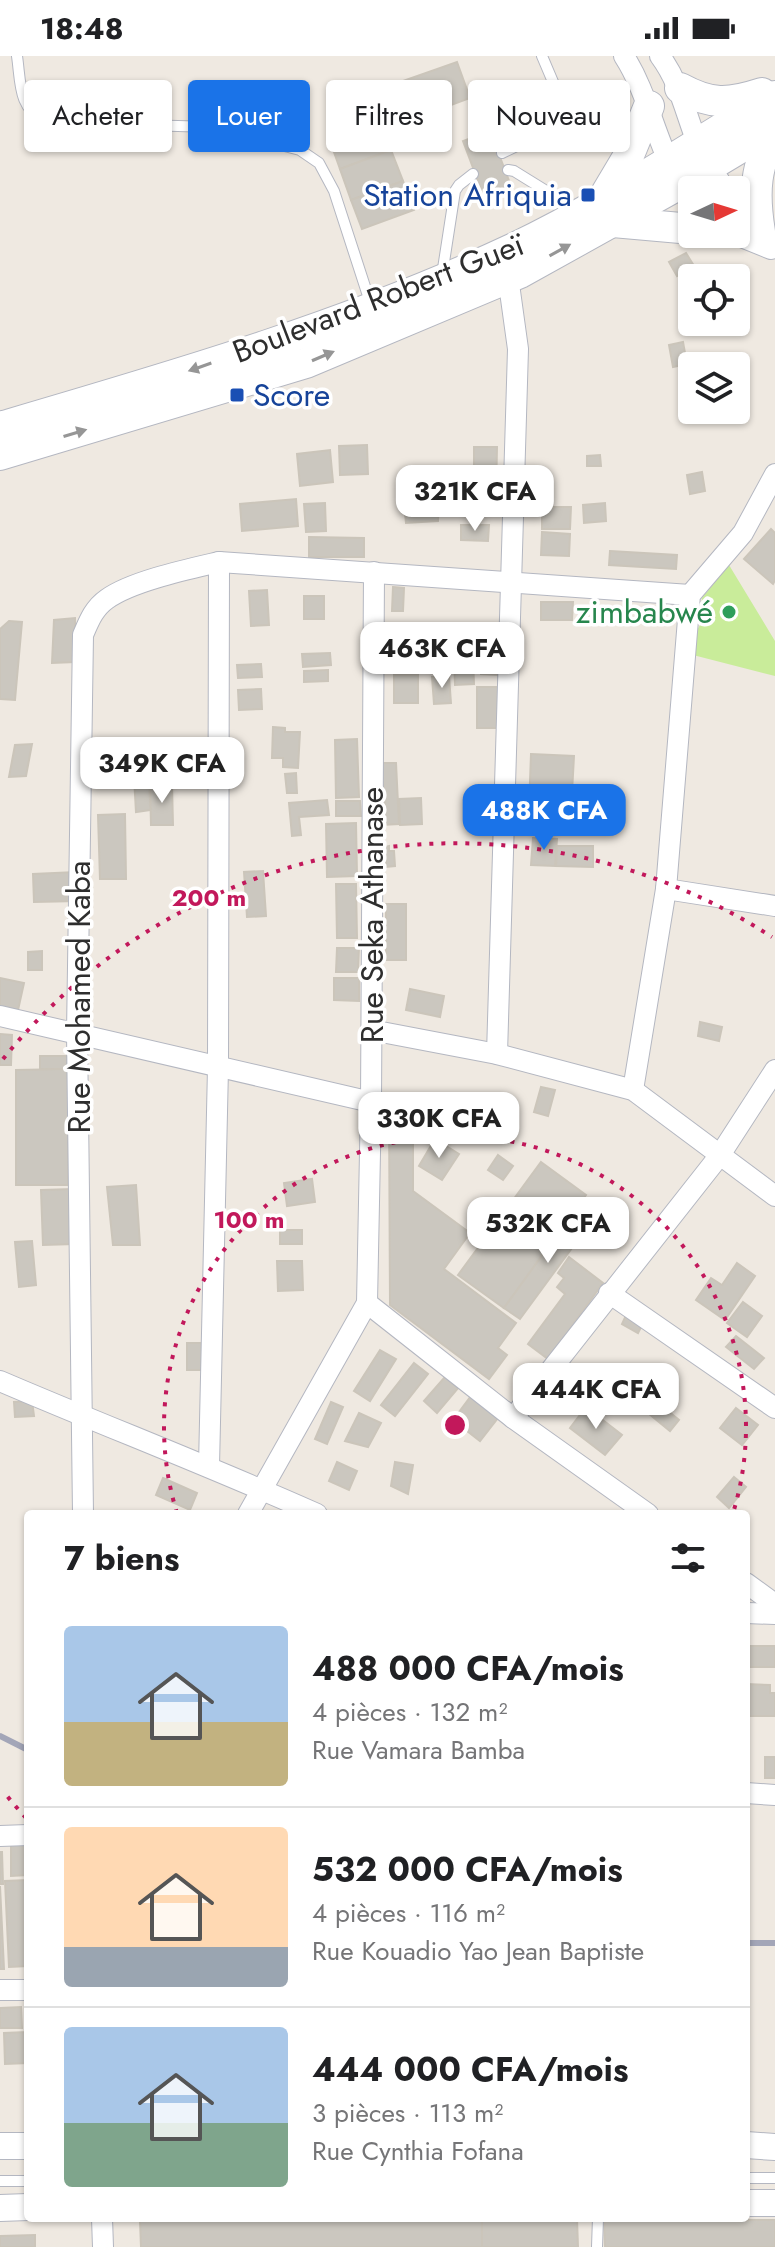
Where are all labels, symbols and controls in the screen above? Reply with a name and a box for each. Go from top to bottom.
text: 18:48 [40,7,124,50]
chip: Acheter [24,80,172,152]
chip: Louer [188,80,310,152]
chip: Filtres [326,80,452,152]
chip: Nouveau [468,80,630,152]
place label: Station Afriquia [363,172,572,218]
north arrow [678,176,750,248]
map controls [678,176,750,424]
marker: Station Afriquia [579,186,597,204]
street label: Boulevard Robert Gueï [226,221,532,375]
one-way arrow [549,244,572,257]
button: locate [678,264,750,336]
one-way arrow [311,349,335,362]
button: layers [678,352,750,424]
one-way arrow [188,361,212,373]
place label: Score [253,372,330,418]
marker: Score [228,386,246,404]
one-way arrow [63,426,87,439]
pin: 321K CFA [392,465,558,533]
text: 321K CFA [414,472,536,510]
place label: zimbabwé [576,589,713,635]
marker: zimbabwé [720,603,738,621]
pin: 463K CFA [359,622,525,690]
text: 463K CFA [378,629,506,667]
pin: 349K CFA [79,737,245,805]
text: 349K CFA [98,744,226,782]
pin: 488K CFA [461,784,627,852]
street label: Rue Seka Athanase [349,787,395,1043]
text: 488K CFA [481,791,607,829]
street label: Rue Mohamed Kaba [56,861,102,1133]
text: 200 m [172,880,246,915]
pin: 330K CFA [356,1092,522,1160]
text: 330K CFA [376,1099,502,1137]
pin: 532K CFA [465,1197,631,1265]
text: 100 m [214,1202,284,1237]
text: 532K CFA [485,1204,611,1242]
pin: 444K CFA [513,1363,679,1431]
text: 444K CFA [531,1370,661,1408]
centre of rings [441,1411,469,1439]
text: 7 biens [64,1534,180,1583]
icon: filters [666,1536,710,1580]
text: 488 000 CFA/mois [312,1644,624,1693]
icon: home [128,1658,224,1754]
text: 4 pièces · 132 m² [312,1693,507,1731]
text: Rue Vamara Bamba [312,1731,525,1769]
text: 532 000 CFA/mois [312,1845,623,1894]
icon: home [128,1859,224,1955]
text: 4 pièces · 116 m² [312,1894,505,1932]
text: Rue Kouadio Yao Jean Baptiste [312,1932,644,1970]
text: 444 000 CFA/mois [312,2045,629,2094]
icon: home [128,2059,224,2155]
text: 3 pièces · 113 m² [312,2094,503,2132]
text: Rue Cynthia Fofana [312,2132,524,2170]

